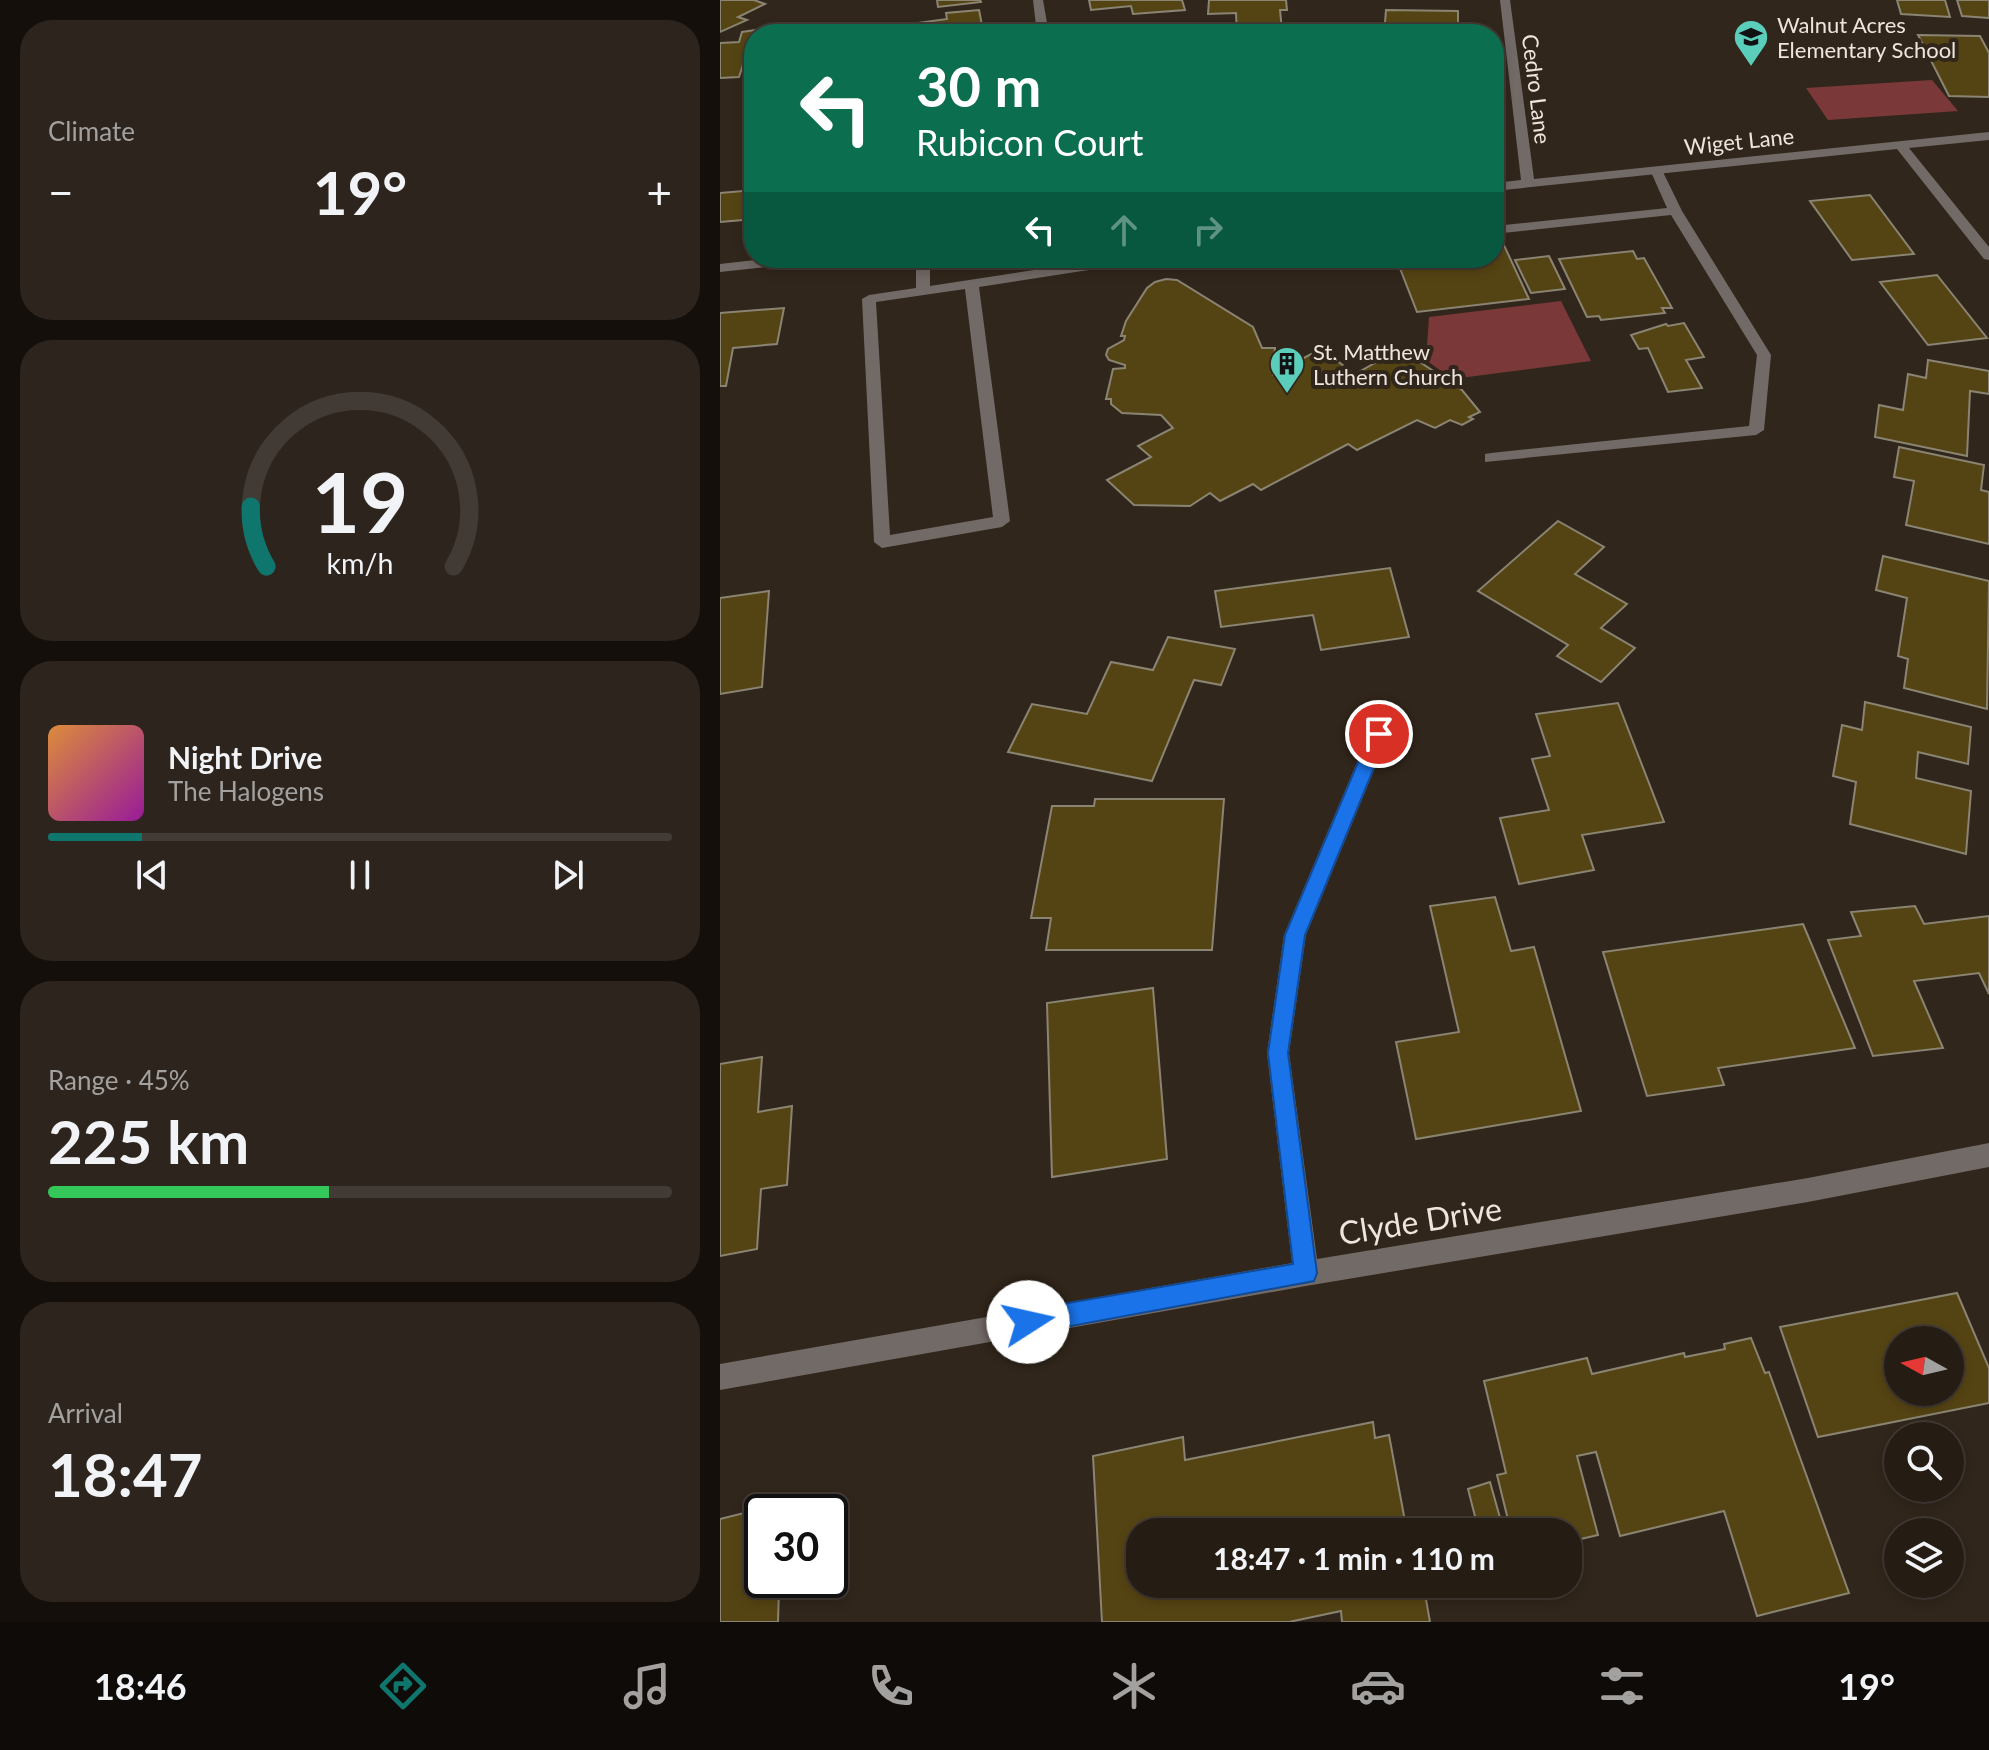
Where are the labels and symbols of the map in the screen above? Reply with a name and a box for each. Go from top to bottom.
place label: Walnut Acres Elementary School [1777,11,1956,63]
school or university icon: Walnut Acres Elementary School [1732,18,1770,68]
street label: Cedro Lane [1517,33,1557,145]
street label: Wiget Lane [1683,122,1795,160]
place label: St. Matthew Luthern Church [1313,338,1463,390]
building icon: St. Matthew Luthern Church [1268,345,1306,395]
pin [1345,700,1413,768]
street label: Clyde Drive [1336,1188,1504,1252]
position arrow [986,1280,1070,1364]
north arrow [1884,1326,1964,1406]
speed limit sign: 30 [744,1494,848,1598]

